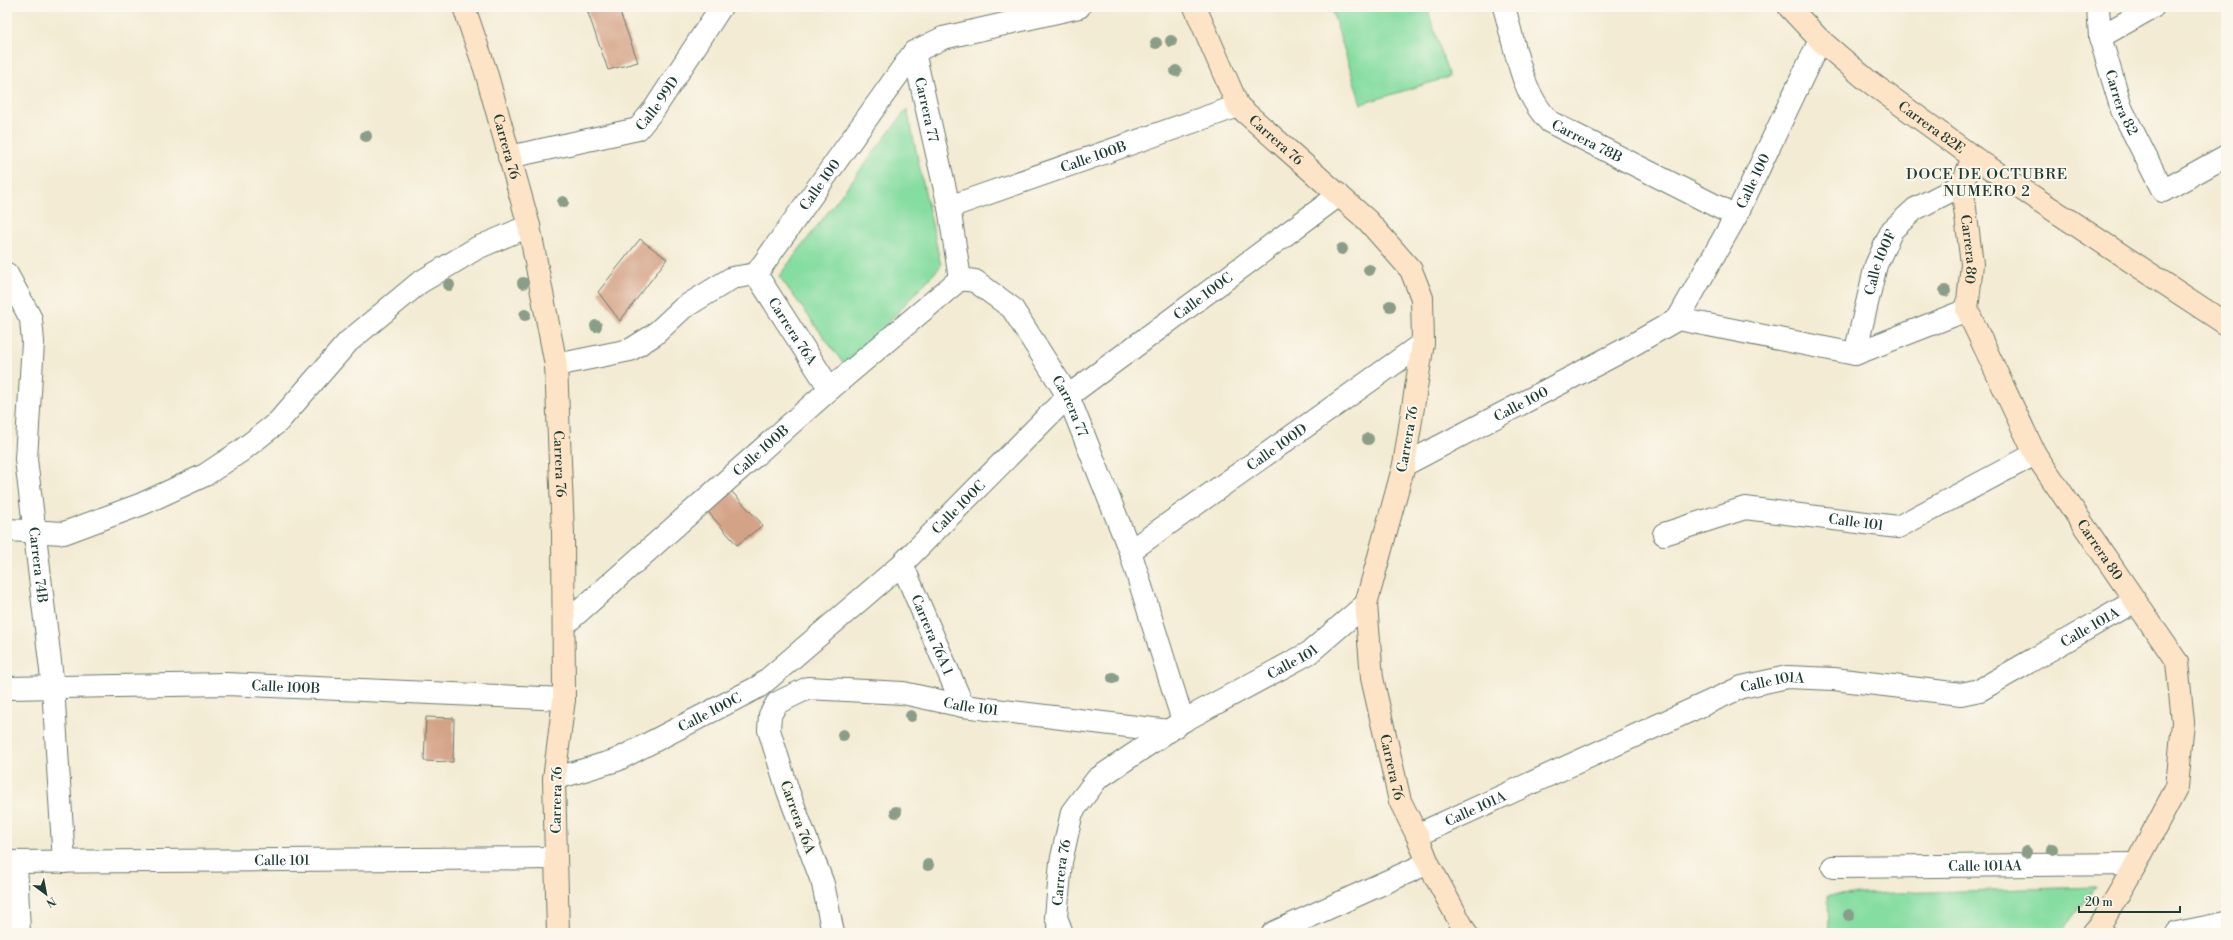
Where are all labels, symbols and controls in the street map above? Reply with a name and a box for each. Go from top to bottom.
street label: Carrera 82 [2100,68,2141,139]
street label: Calle 99D [632,73,683,135]
street label: Carrera 77 [910,76,942,144]
street label: Carrera 82E [1894,98,1968,158]
street label: Carrera 76 [488,112,524,182]
street label: Carrera 76 [1244,112,1307,170]
street label: Carrera 78B [1548,116,1625,167]
street label: Calle 100B [1058,138,1129,177]
street label: Calle 100 [1733,151,1774,212]
street label: Calle 100 [796,156,845,214]
district label: DOCE DE OCTUBRE NUMERO 2 [1906,165,2068,201]
street label: Carrera 80 [1956,214,1980,285]
street label: Calle 100F [1861,227,1901,297]
street label: Calle 100C [1170,269,1236,325]
street label: Carrera 76A [764,295,821,369]
street label: Carrera 77 [1047,372,1091,440]
street label: Calle 100 [1491,383,1552,426]
street label: Carrera 76 [1393,404,1423,474]
street label: Calle 100D [1244,420,1311,475]
street label: Calle 100B [730,422,793,481]
street label: Carrera 76 [549,430,570,498]
street label: Calle 100C [928,477,990,539]
street label: Calle 101 [1827,510,1885,535]
street label: Carrera 80 [2072,516,2127,584]
street label: Carrera 74B [24,526,51,604]
street label: Carrera 76A 1 [906,592,957,678]
street label: Calle 101A [2057,604,2123,652]
street label: Calle 101 [1264,641,1322,684]
street label: Calle 101A [1739,669,1805,697]
street label: Calle 100B [251,677,321,698]
street label: Calle 100C [675,689,745,737]
street label: Calle 101 [941,694,999,720]
street label: Carrera 76 [1375,733,1408,803]
street label: Carrera 76 [547,766,567,834]
street label: Carrera 76A [775,778,819,857]
street label: Calle 101A [1442,788,1509,831]
street label: Carrera 76 [1049,837,1076,907]
street label: Calle 101 [254,852,310,870]
street label: Calle 101AA [1948,857,2022,876]
north arrow [26,874,66,914]
scale bar [2079,888,2180,914]
text: N [43,893,58,910]
text: 20 m [2085,895,2113,910]

